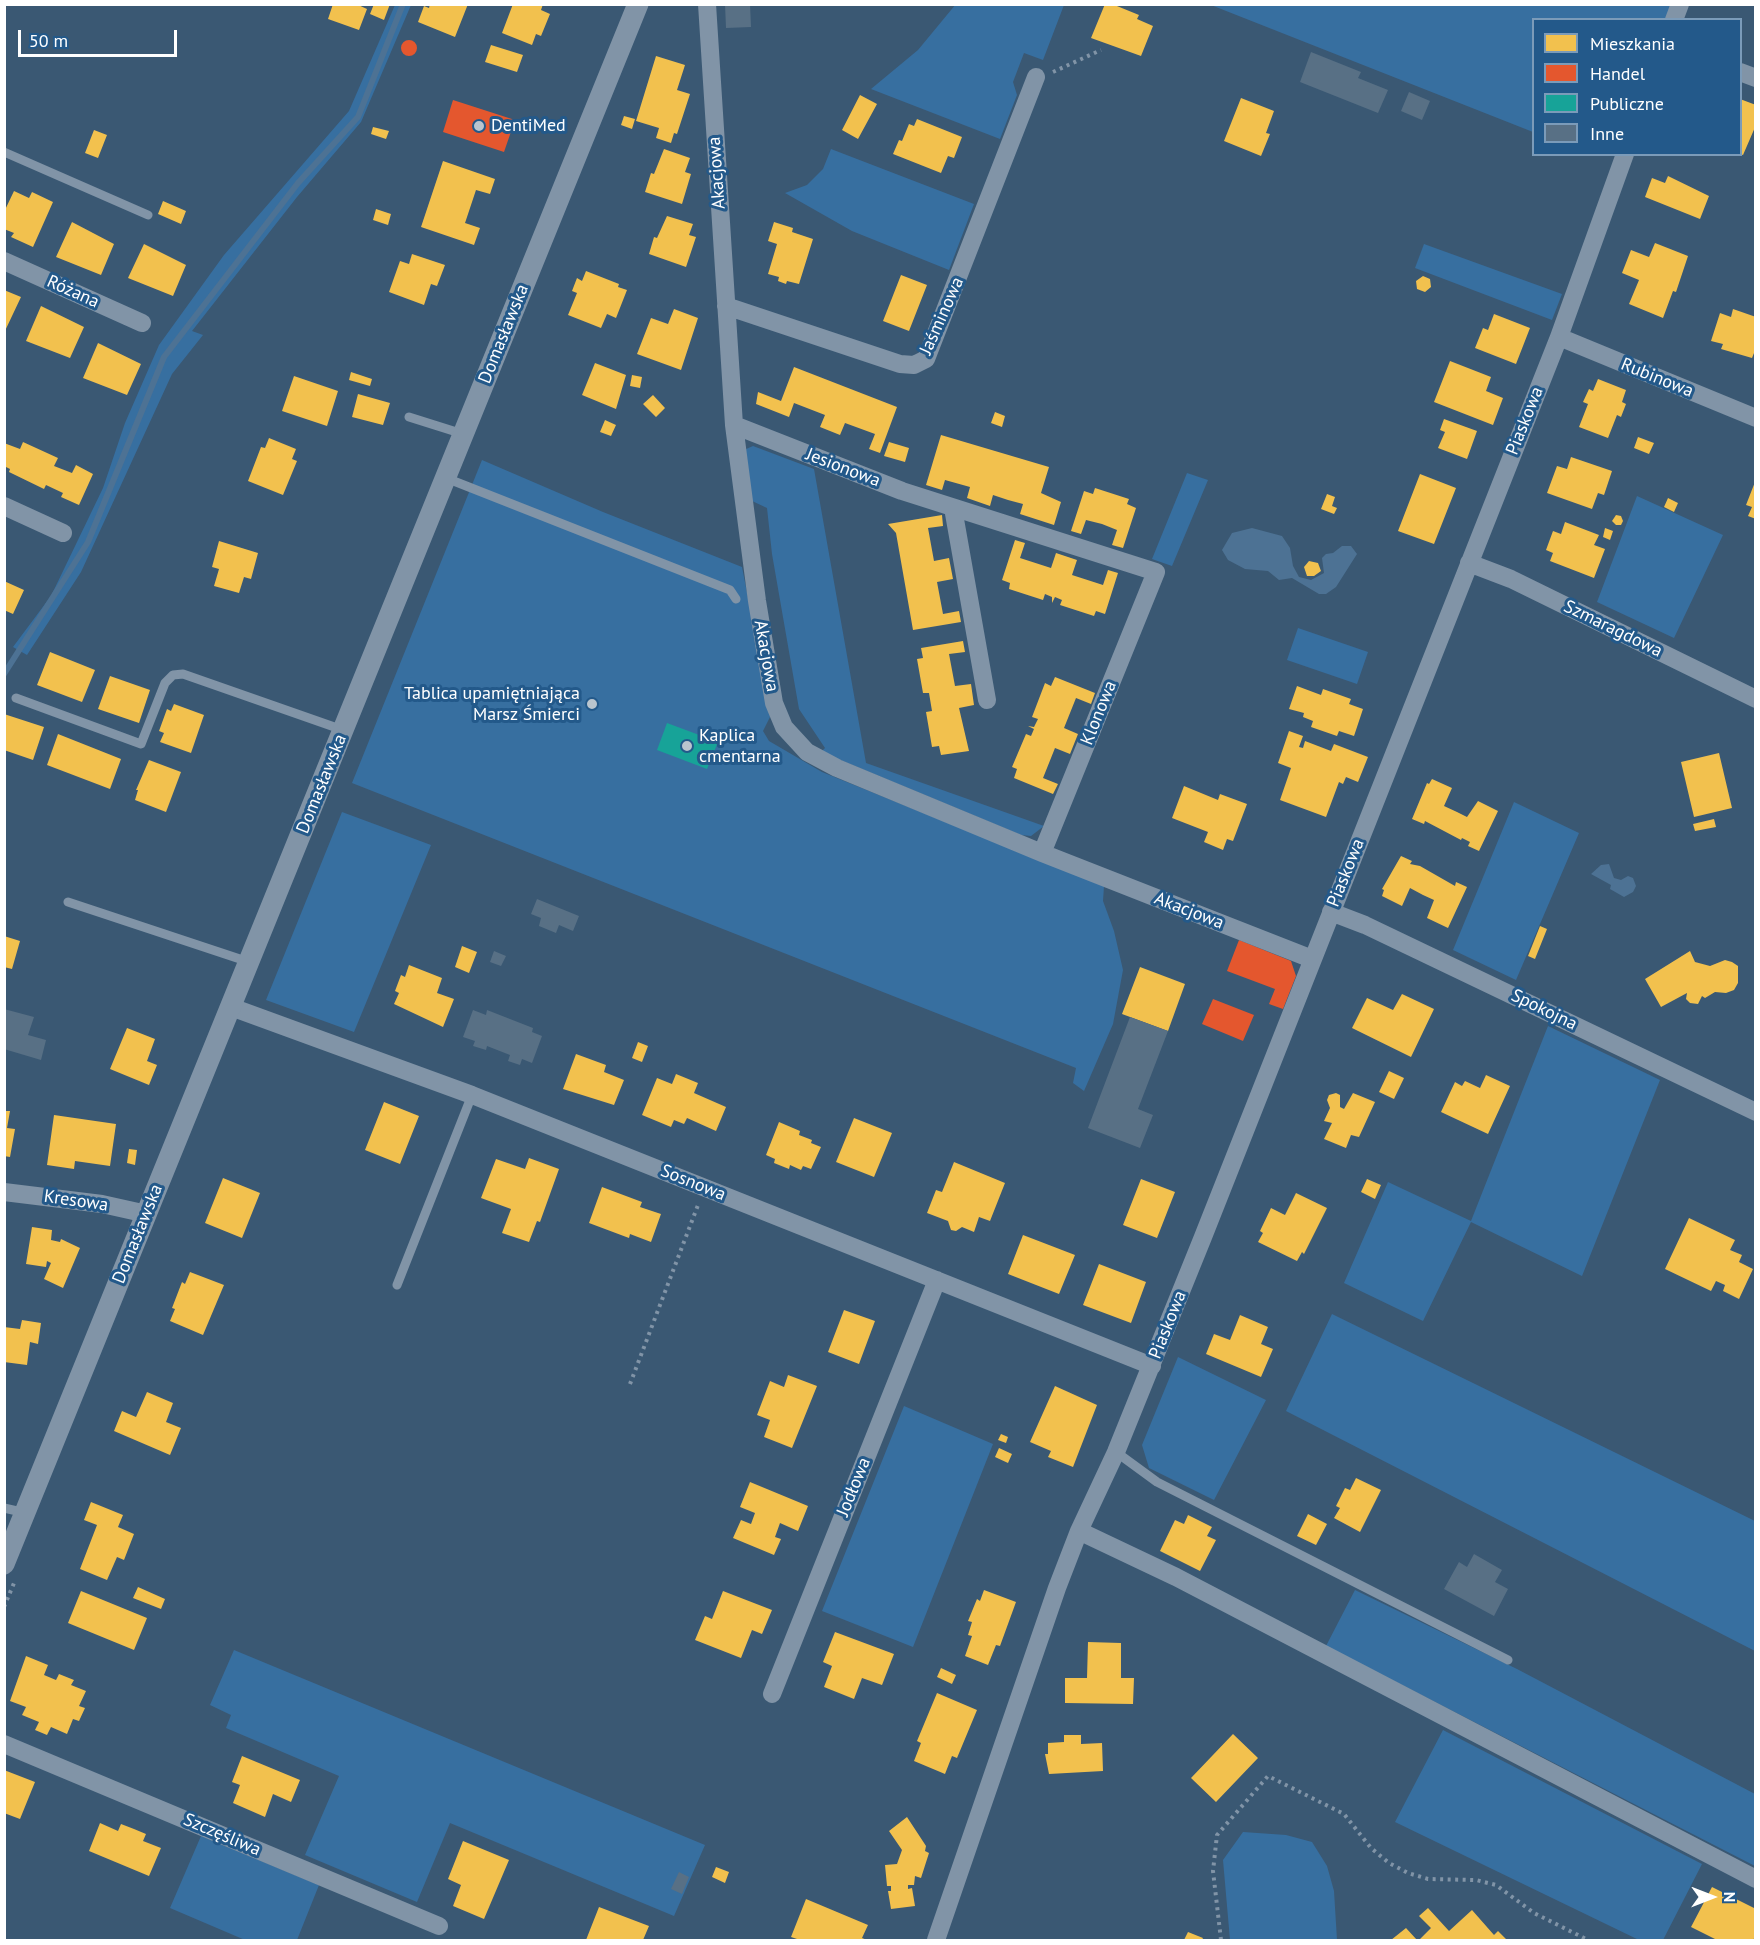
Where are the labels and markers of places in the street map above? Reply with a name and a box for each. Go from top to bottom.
place label: DentiMed [491,115,566,137]
marker: DentiMed [472,119,486,133]
place label: Tablica upamiętniająca Marsz Śmierci [404,683,580,726]
marker: Tablica upamiętniająca Marsz Śmierci [585,697,599,711]
place label: Kaplica cmentarna [699,725,781,768]
marker: Kaplica cmentarna [680,739,694,753]

